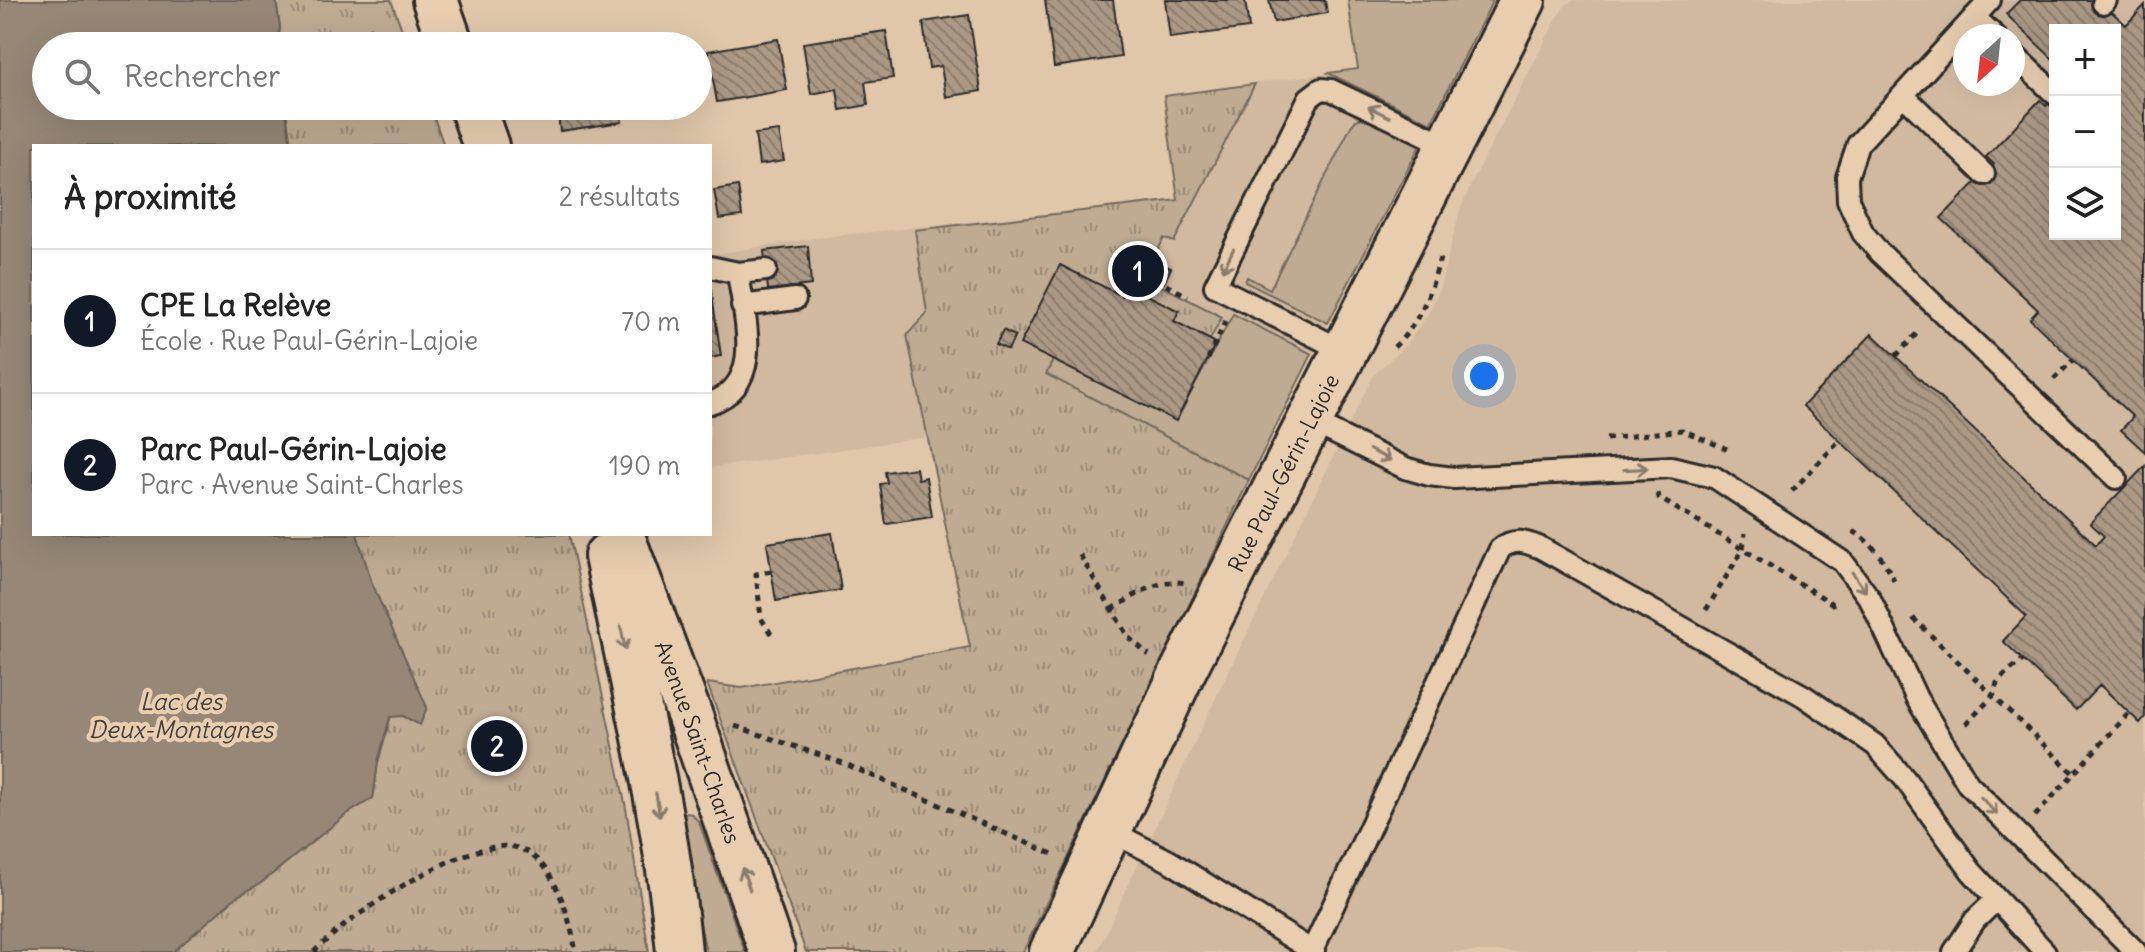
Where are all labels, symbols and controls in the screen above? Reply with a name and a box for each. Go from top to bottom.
north arrow [1953,24,2025,96]
map controls [2049,24,2121,240]
button: + [2049,24,2121,96]
search box [32,32,712,120]
icon: search [60,54,104,98]
text: Rechercher [124,57,280,95]
button: − [2049,96,2121,168]
one-way arrow [1368,104,1392,119]
button: layers [2049,168,2121,240]
text: À proximité [64,175,237,218]
text: 2 résultats [559,180,680,213]
pin: 1 [1112,241,1164,301]
one-way arrow [1220,248,1235,272]
text: CPE La Relève [140,286,331,324]
text: 1 [85,305,95,338]
text: 70 m [621,305,680,338]
text: École · Rue Paul-Gérin-Lajoie [140,324,478,357]
your location [1464,356,1504,396]
street label: Rue Paul-Gérin-Lajoie [1222,369,1345,577]
text: Parc Paul-Gérin-Lajoie [140,430,447,468]
one-way arrow [1367,448,1391,464]
text: 2 [83,449,97,482]
text: 190 m [609,449,680,482]
one-way arrow [1622,461,1649,476]
text: Parc · Avenue Saint-Charles [140,468,463,501]
one-way arrow [1850,571,1867,592]
one-way arrow [617,625,632,650]
street label: Avenue Saint-Charles [649,637,747,847]
water label: Lac des Deux-Montagnes [89,686,274,744]
pin: 2 [471,716,523,776]
one-way arrow [651,792,666,818]
one-way arrow [1979,796,1998,816]
one-way arrow [737,866,752,891]

